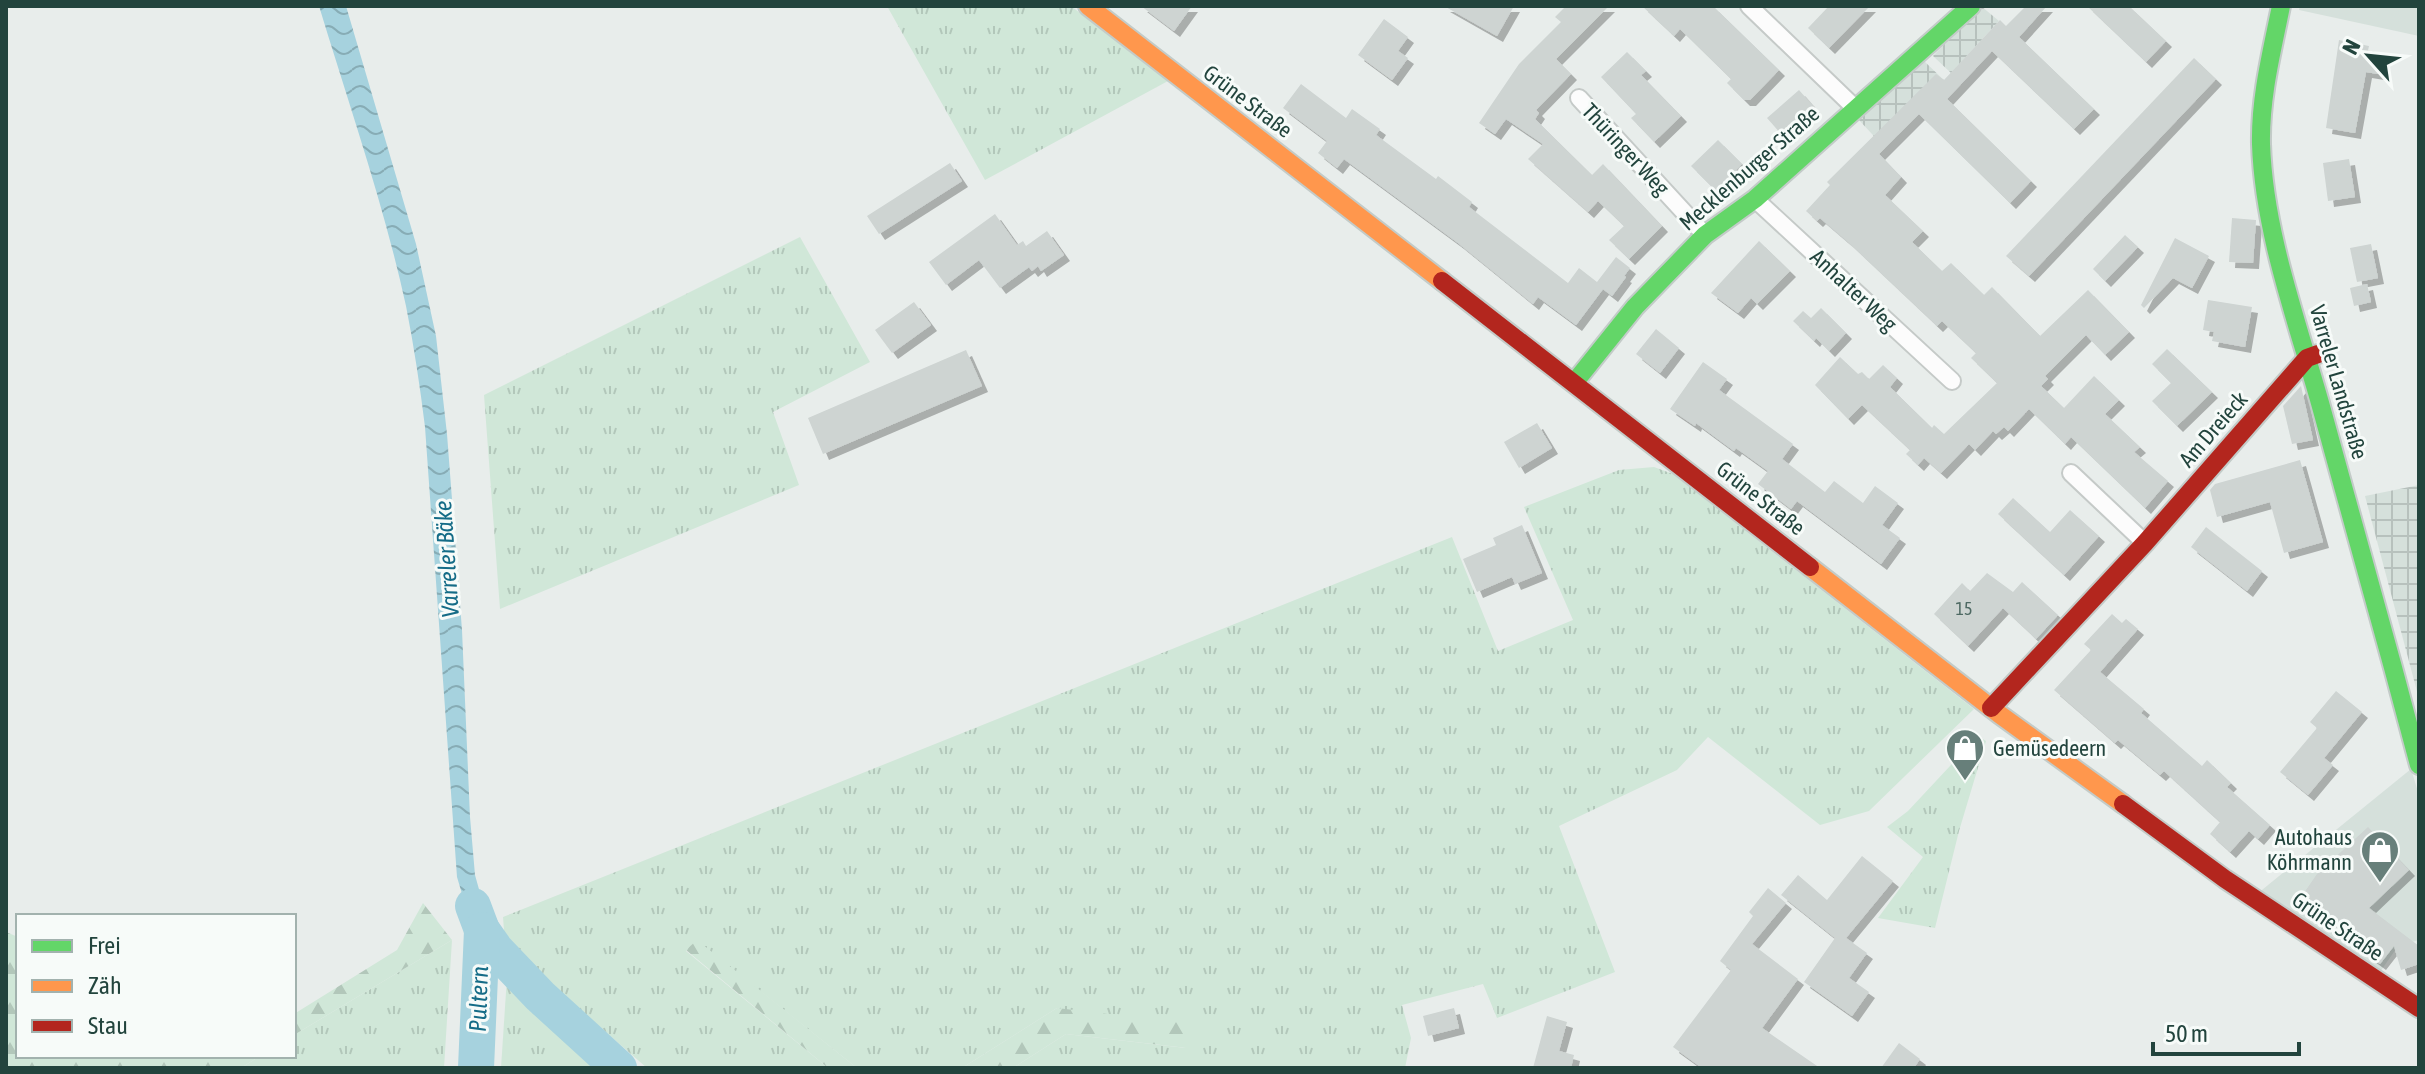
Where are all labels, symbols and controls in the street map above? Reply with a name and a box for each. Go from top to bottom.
north arrow [2329,16,2409,96]
text: N [2337,35,2366,59]
street label: Grüne Straße [1198,59,1298,143]
street label: Thüringer Weg [1577,98,1675,201]
street label: Mecklenburger Straße [1674,100,1824,236]
street label: Anhalter Weg [1805,243,1903,337]
street label: Varreler Landstraße [2305,302,2373,462]
street label: Am Dreieck [2173,386,2253,472]
street label: Grüne Straße [1712,456,1810,540]
water label: Varreler Bäke [429,499,464,618]
house number: 15 [1956,598,1972,619]
shop icon: Gemüsedeern [1944,727,1986,782]
place label: Gemüsedeern [1993,735,2106,761]
place label: Autohaus Köhrmann [2267,824,2352,875]
shop icon: Autohaus Köhrmann [2359,829,2401,884]
street label: Grüne Straße [2287,886,2389,966]
legend [16,914,296,1058]
text: Frei [88,932,121,959]
water label: Pultern [464,965,493,1032]
text: Zäh [88,972,122,999]
scale bar [2153,1006,2299,1056]
text: Stau [88,1012,128,1039]
text: 50 m [2165,1020,2208,1047]

